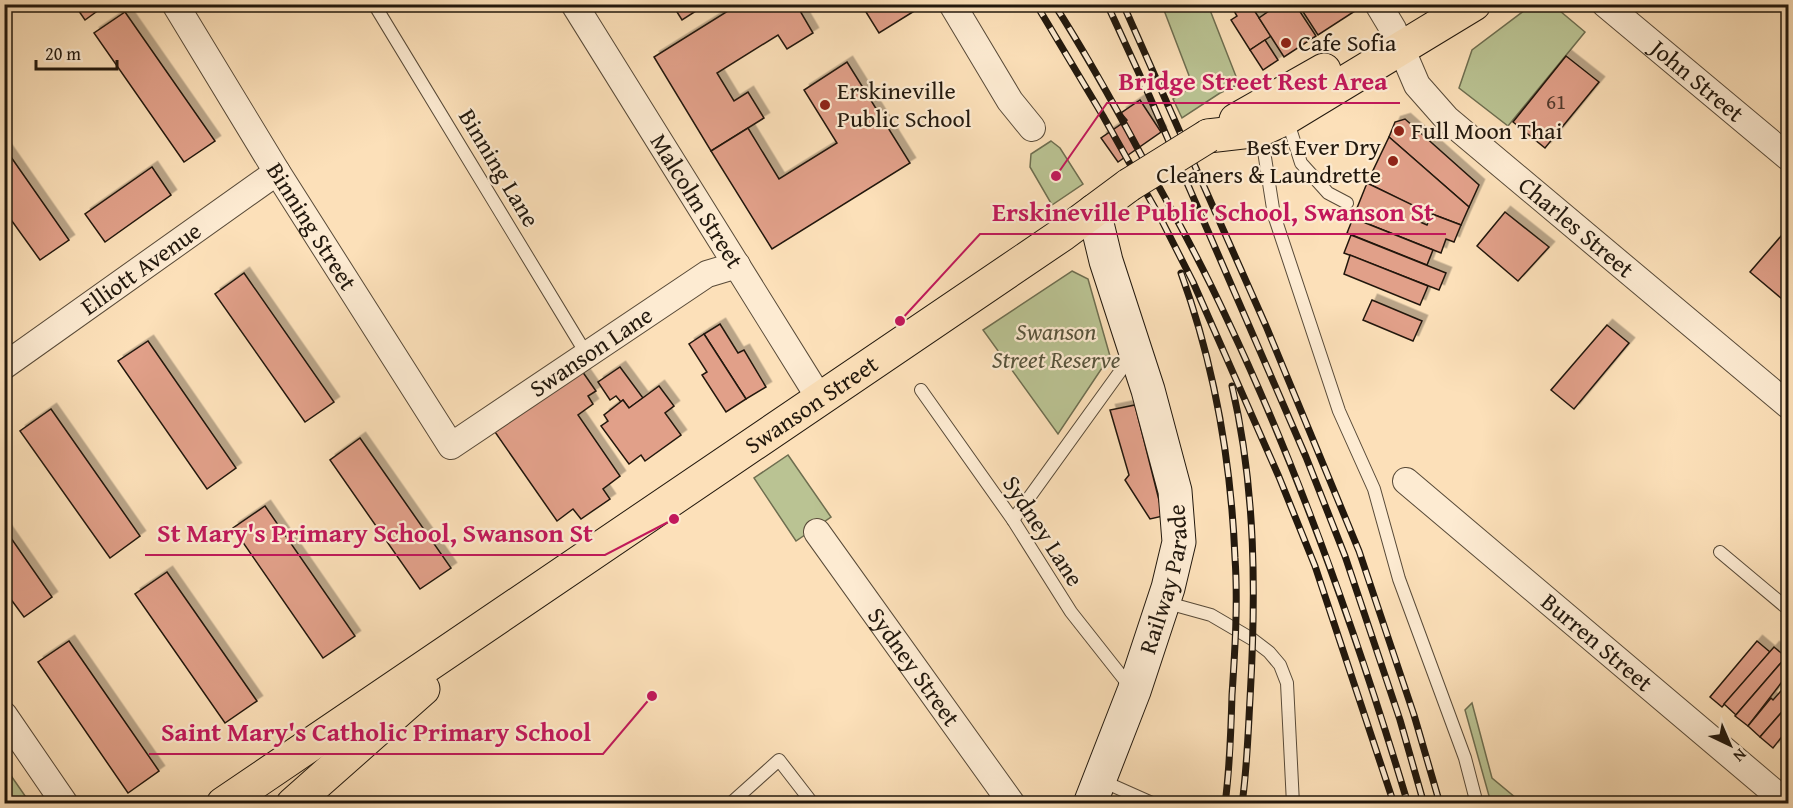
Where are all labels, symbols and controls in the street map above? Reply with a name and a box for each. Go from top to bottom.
place label: Cafe Sofia [1298,25,1397,60]
street label: John Street [1641,29,1752,131]
scale bar [36,33,117,71]
marker: Cafe Sofia [1279,36,1293,50]
text: 20 m [45,40,81,67]
callout: Bridge Street Rest Area [1107,59,1400,103]
text: Bridge Street Rest Area [1118,61,1388,100]
place label: Erskineville Public School [837,73,972,136]
house number: 61 [1546,86,1566,117]
marker: Erskineville Public School [818,98,832,112]
street label: Binning Lane [450,102,549,234]
place label: Full Moon Thai [1411,113,1563,148]
marker: Full Moon Thai [1392,124,1406,138]
street label: Malcolm Street [642,126,753,275]
place label: Best Ever Dry Cleaners & Laundrette [1156,129,1381,192]
marker: Best Ever Dry Cleaners & Laundrette [1386,154,1400,168]
street label: Binning Street [258,156,366,297]
street label: Charles Street [1511,168,1642,286]
callout: Erskineville Public School, Swanson St [980,190,1446,234]
text: Erskineville Public School, Swanson St [992,192,1434,231]
street label: Elliott Avenue [73,213,208,323]
street label: Swanson Lane [522,297,659,405]
park label: Swanson Street Reserve [992,314,1121,377]
street label: Swanson Street [737,346,885,462]
street label: Sydney Lane [994,468,1092,593]
street label: Railway Parade [1129,503,1196,658]
callout: St Mary's Primary School, Swanson St [145,511,605,555]
text: St Mary's Primary School, Swanson St [157,513,593,552]
street label: Burren Street [1534,585,1661,700]
street label: Sydney Street [859,600,969,734]
callout: Saint Mary's Catholic Primary School [149,710,603,754]
text: Saint Mary's Catholic Primary School [161,712,591,751]
north arrow [1700,715,1760,775]
text: N [1728,743,1753,768]

